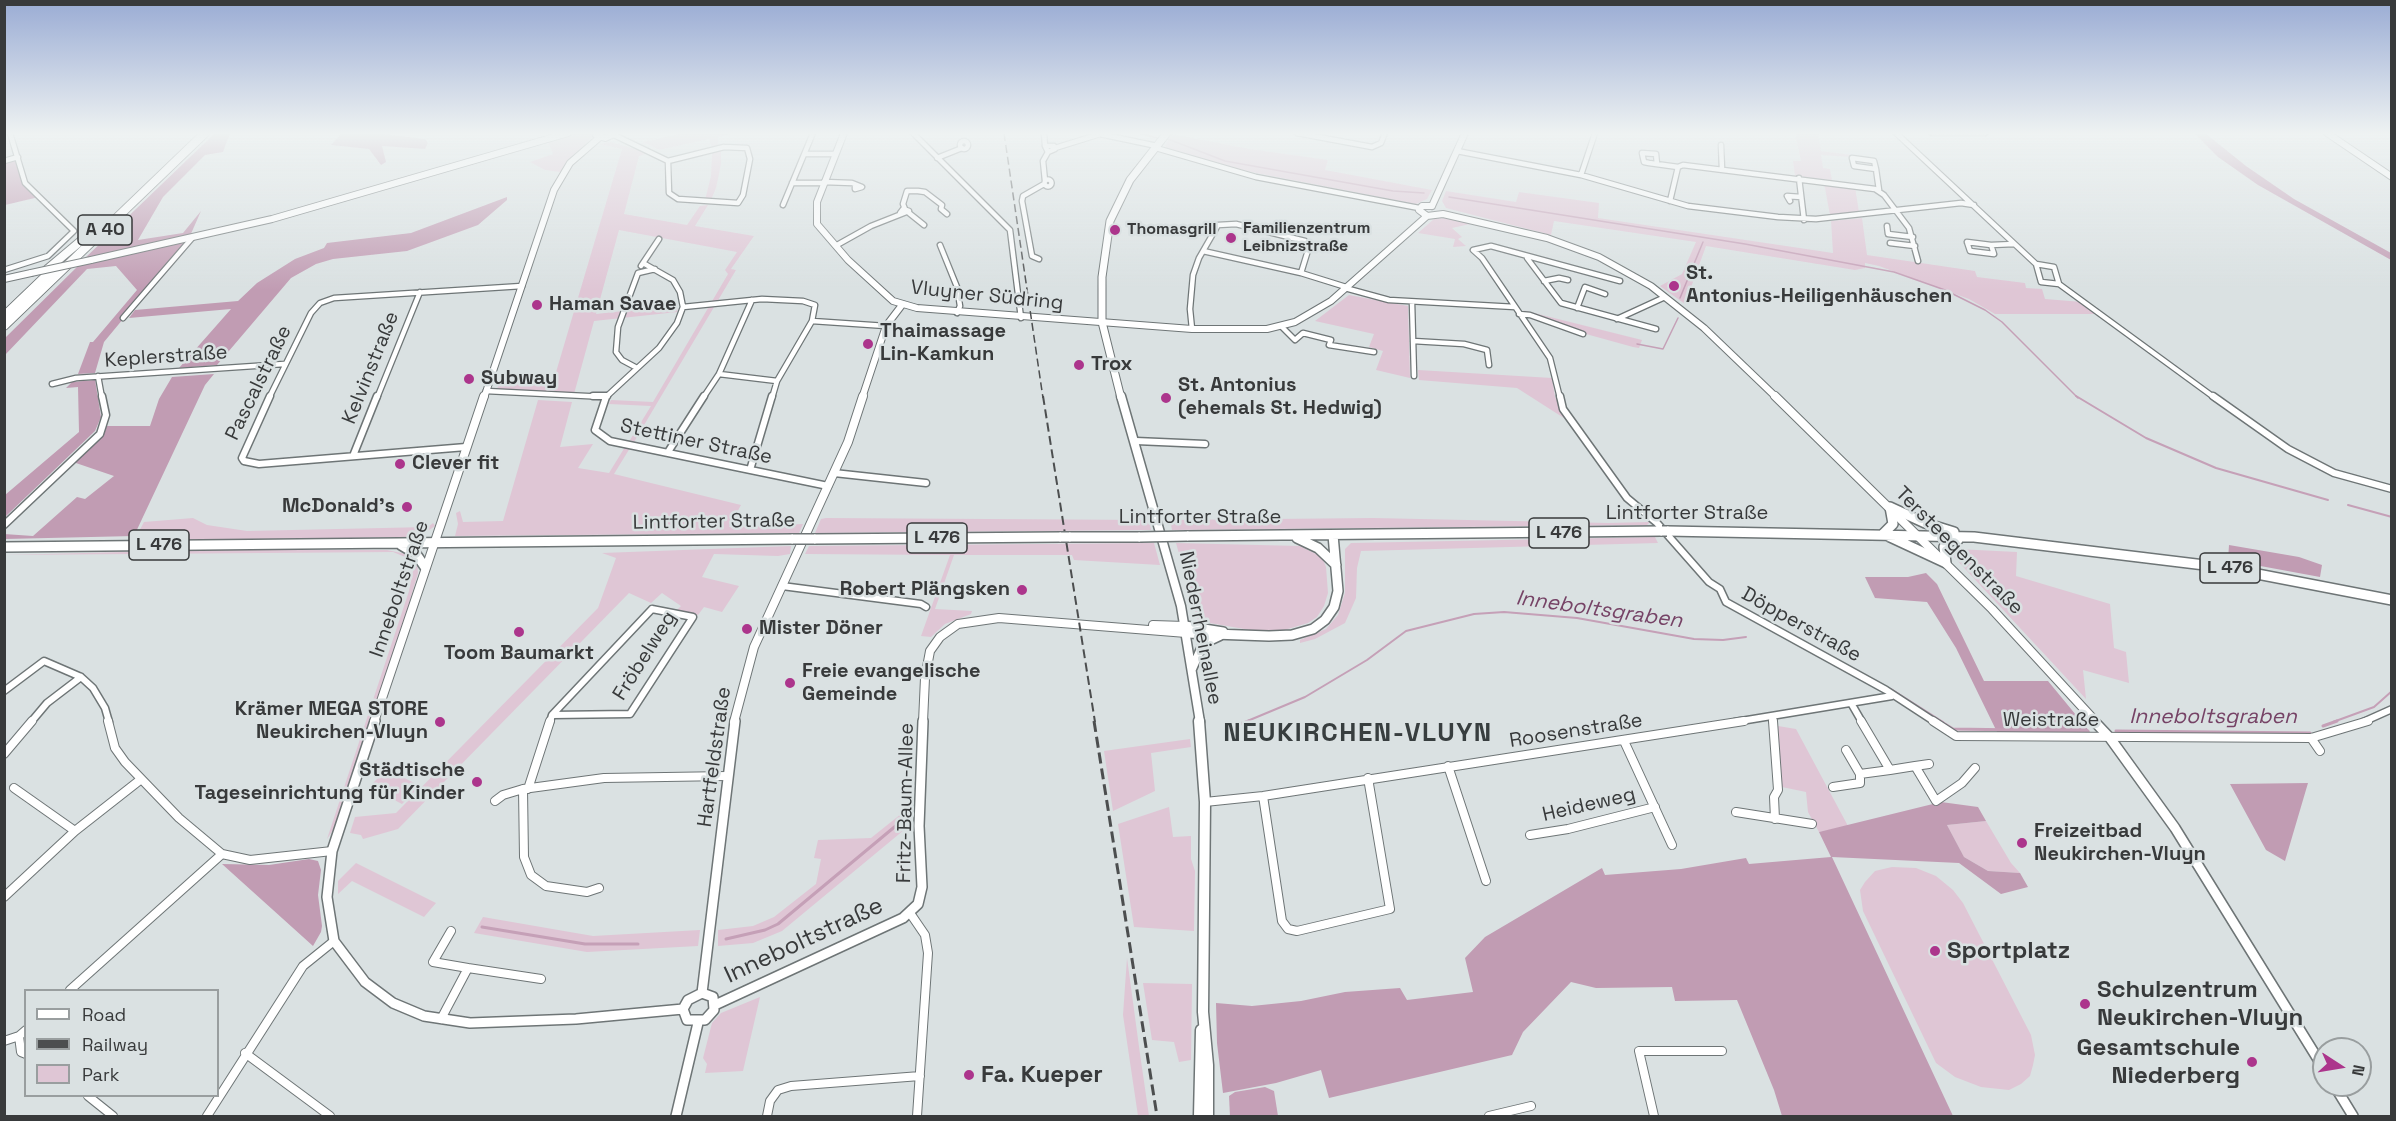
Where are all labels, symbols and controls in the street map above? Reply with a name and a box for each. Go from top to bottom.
road number: A 40 [78,215,132,245]
place label: Familienzentrum Leibnizstraße [1243,219,1370,257]
place label: Thomasgrill [1127,220,1217,240]
marker: Thomasgrill [1108,223,1122,237]
marker: Familienzentrum Leibnizstraße [1224,231,1238,245]
place label: St. Antonius-Heiligenhäuschen [1686,262,1952,309]
street label: Vluyner Südring [909,276,1065,316]
marker: St. Antonius-Heiligenhäuschen [1667,279,1681,293]
place label: Haman Savae [549,293,676,317]
marker: Haman Savae [530,298,544,312]
street label: Kelvinstraße [338,308,404,428]
place label: Thaimassage Lin-Kamkun [880,320,1006,367]
street label: Pascalstraße [221,322,297,444]
marker: Thaimassage Lin-Kamkun [861,337,875,351]
street label: Keplerstraße [104,341,228,373]
place label: Trox [1091,353,1132,377]
marker: Trox [1072,358,1086,372]
place label: Subway [481,367,557,391]
marker: Subway [462,372,476,386]
place label: St. Antonius (ehemals St. Hedwig) [1178,374,1382,421]
marker: St. Antonius (ehemals St. Hedwig) [1159,391,1173,405]
street label: Stettiner Straße [618,414,774,470]
place label: Clever fit [412,452,499,476]
marker: Clever fit [393,457,407,471]
street label: Tersteegenstraße [1890,482,2028,620]
place label: McDonald's [282,495,395,519]
marker: McDonald's [400,500,414,514]
street label: Lintforter Straße [1606,502,1768,526]
street label: Lintforter Straße [1119,506,1281,530]
street label: Lintforter Straße [633,509,795,535]
street label: Inneboltstraße [365,517,435,661]
road number: L 476 [1529,518,1589,548]
road number: L 476 [907,523,967,553]
road number: L 476 [129,530,189,560]
street label: Niederrheinallee [1173,549,1227,707]
road number: L 476 [2200,553,2260,583]
place label: Robert Plängsken [840,578,1010,602]
street label: Döpperstraße [1737,582,1865,668]
marker: Robert Plängsken [1015,583,1029,597]
water label: Inneboltsgraben [1514,586,1684,634]
street label: Fröbelweg [608,607,682,705]
place label: Mister Döner [759,617,883,641]
marker: Mister Döner [740,622,754,636]
marker: Toom Baumarkt [512,625,526,639]
place label: Toom Baumarkt [444,642,594,666]
place label: Freie evangelische Gemeinde [802,660,981,707]
marker: Freie evangelische Gemeinde [783,676,797,690]
street label: Hartfeldstraße [693,685,737,829]
place label: Krämer MEGA STORE Neukirchen-Vluyn [235,698,428,745]
water label: Inneboltsgraben [2129,704,2297,730]
street label: Roosenstraße [1508,709,1644,753]
street label: Weistraße [2003,709,2099,733]
marker: Krämer MEGA STORE Neukirchen-Vluyn [433,715,447,729]
district label: NEUKIRCHEN-VLUYN [1223,718,1493,750]
street label: Fritz-Baum-Allee [893,723,919,883]
place label: Städtische Tageseinrichtung für Kinder [195,759,465,806]
marker: Städtische Tageseinrichtung für Kinder [470,775,484,789]
street label: Heideweg [1540,783,1638,827]
place label: Freizeitbad Neukirchen-Vluyn [2034,820,2206,867]
marker: Freizeitbad Neukirchen-Vluyn [2015,836,2029,850]
street label: Inneboltstraße [720,892,888,990]
place label: Sportplatz [1947,937,2070,965]
marker: Sportplatz [1928,944,1942,958]
place label: Schulzentrum Neukirchen-Vluyn [2097,976,2303,1032]
legend [24,989,219,1097]
marker: Schulzentrum Neukirchen-Vluyn [2078,997,2092,1011]
text: Road [82,1003,126,1026]
text: Railway [82,1033,148,1056]
place label: Gesamtschule Niederberg [2077,1034,2240,1090]
north arrow [2312,1037,2372,1097]
marker: Gesamtschule Niederberg [2245,1055,2259,1069]
place label: Fa. Kueper [981,1061,1103,1089]
text: Park [82,1063,119,1086]
text: N [2347,1063,2370,1078]
marker: Fa. Kueper [962,1068,976,1082]

